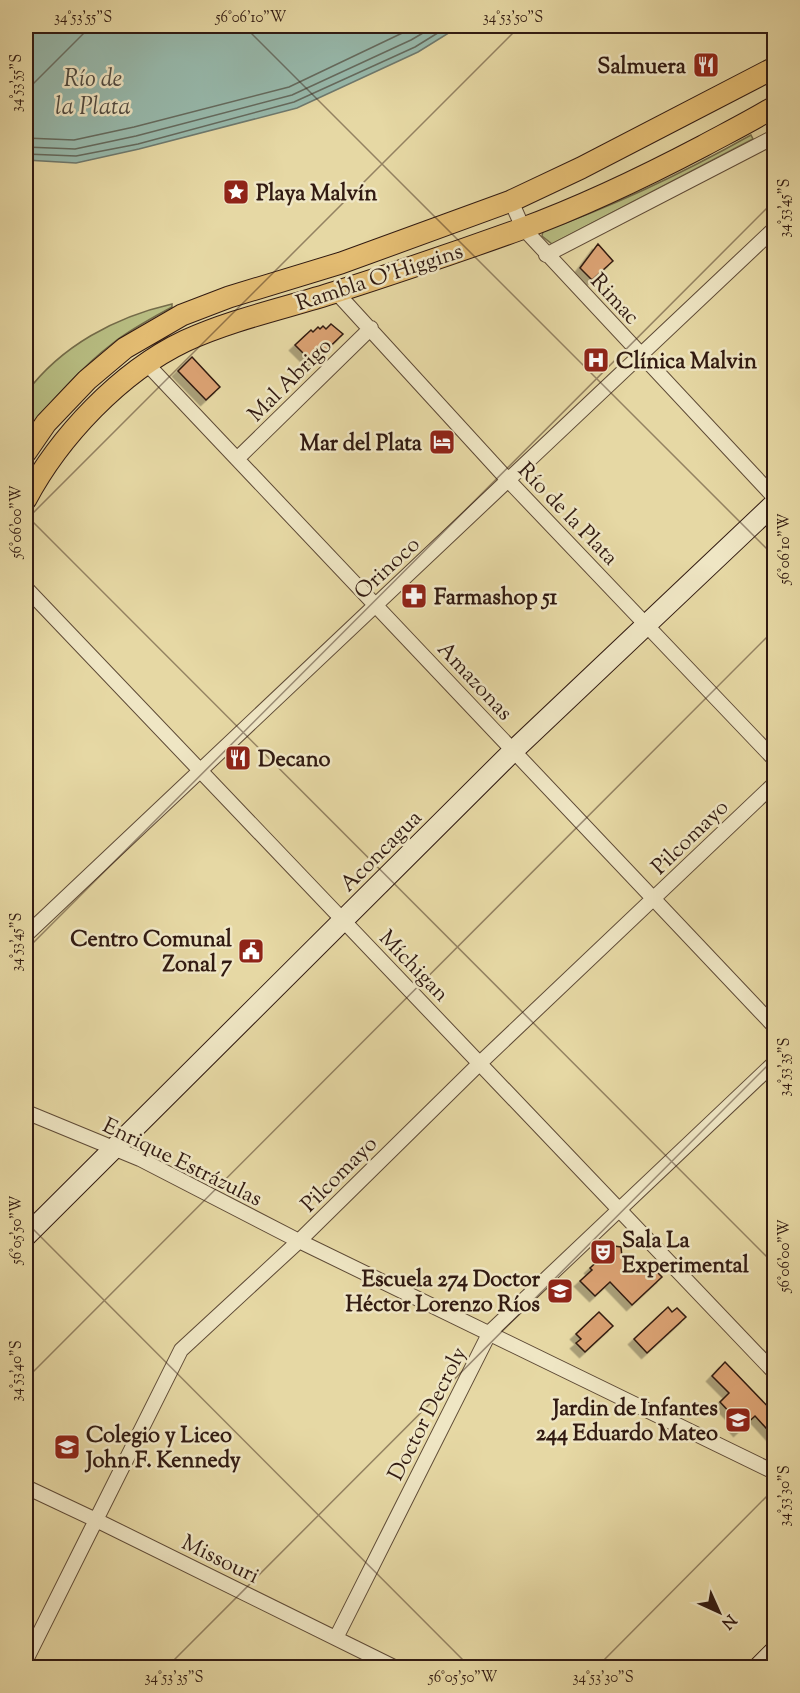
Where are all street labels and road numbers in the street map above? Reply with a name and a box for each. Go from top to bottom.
street label: Rambla O'Higgins [292,237,468,321]
street label: Rimac [582,267,646,333]
street label: Mal Abrigo [242,332,341,431]
street label: Río de la Plata [509,456,625,574]
street label: Orinoco [348,530,428,608]
street label: Amazonas [429,635,519,729]
street label: Pilcomayo [645,793,737,883]
street label: Aconcagua [334,804,431,901]
street label: Míchigan [370,924,455,1010]
street label: Enrique Estrázulas [97,1111,267,1216]
street label: Pilcomayo [295,1130,386,1221]
street label: Doctor Decroly [381,1342,476,1487]
street label: Missouri [175,1528,264,1593]

